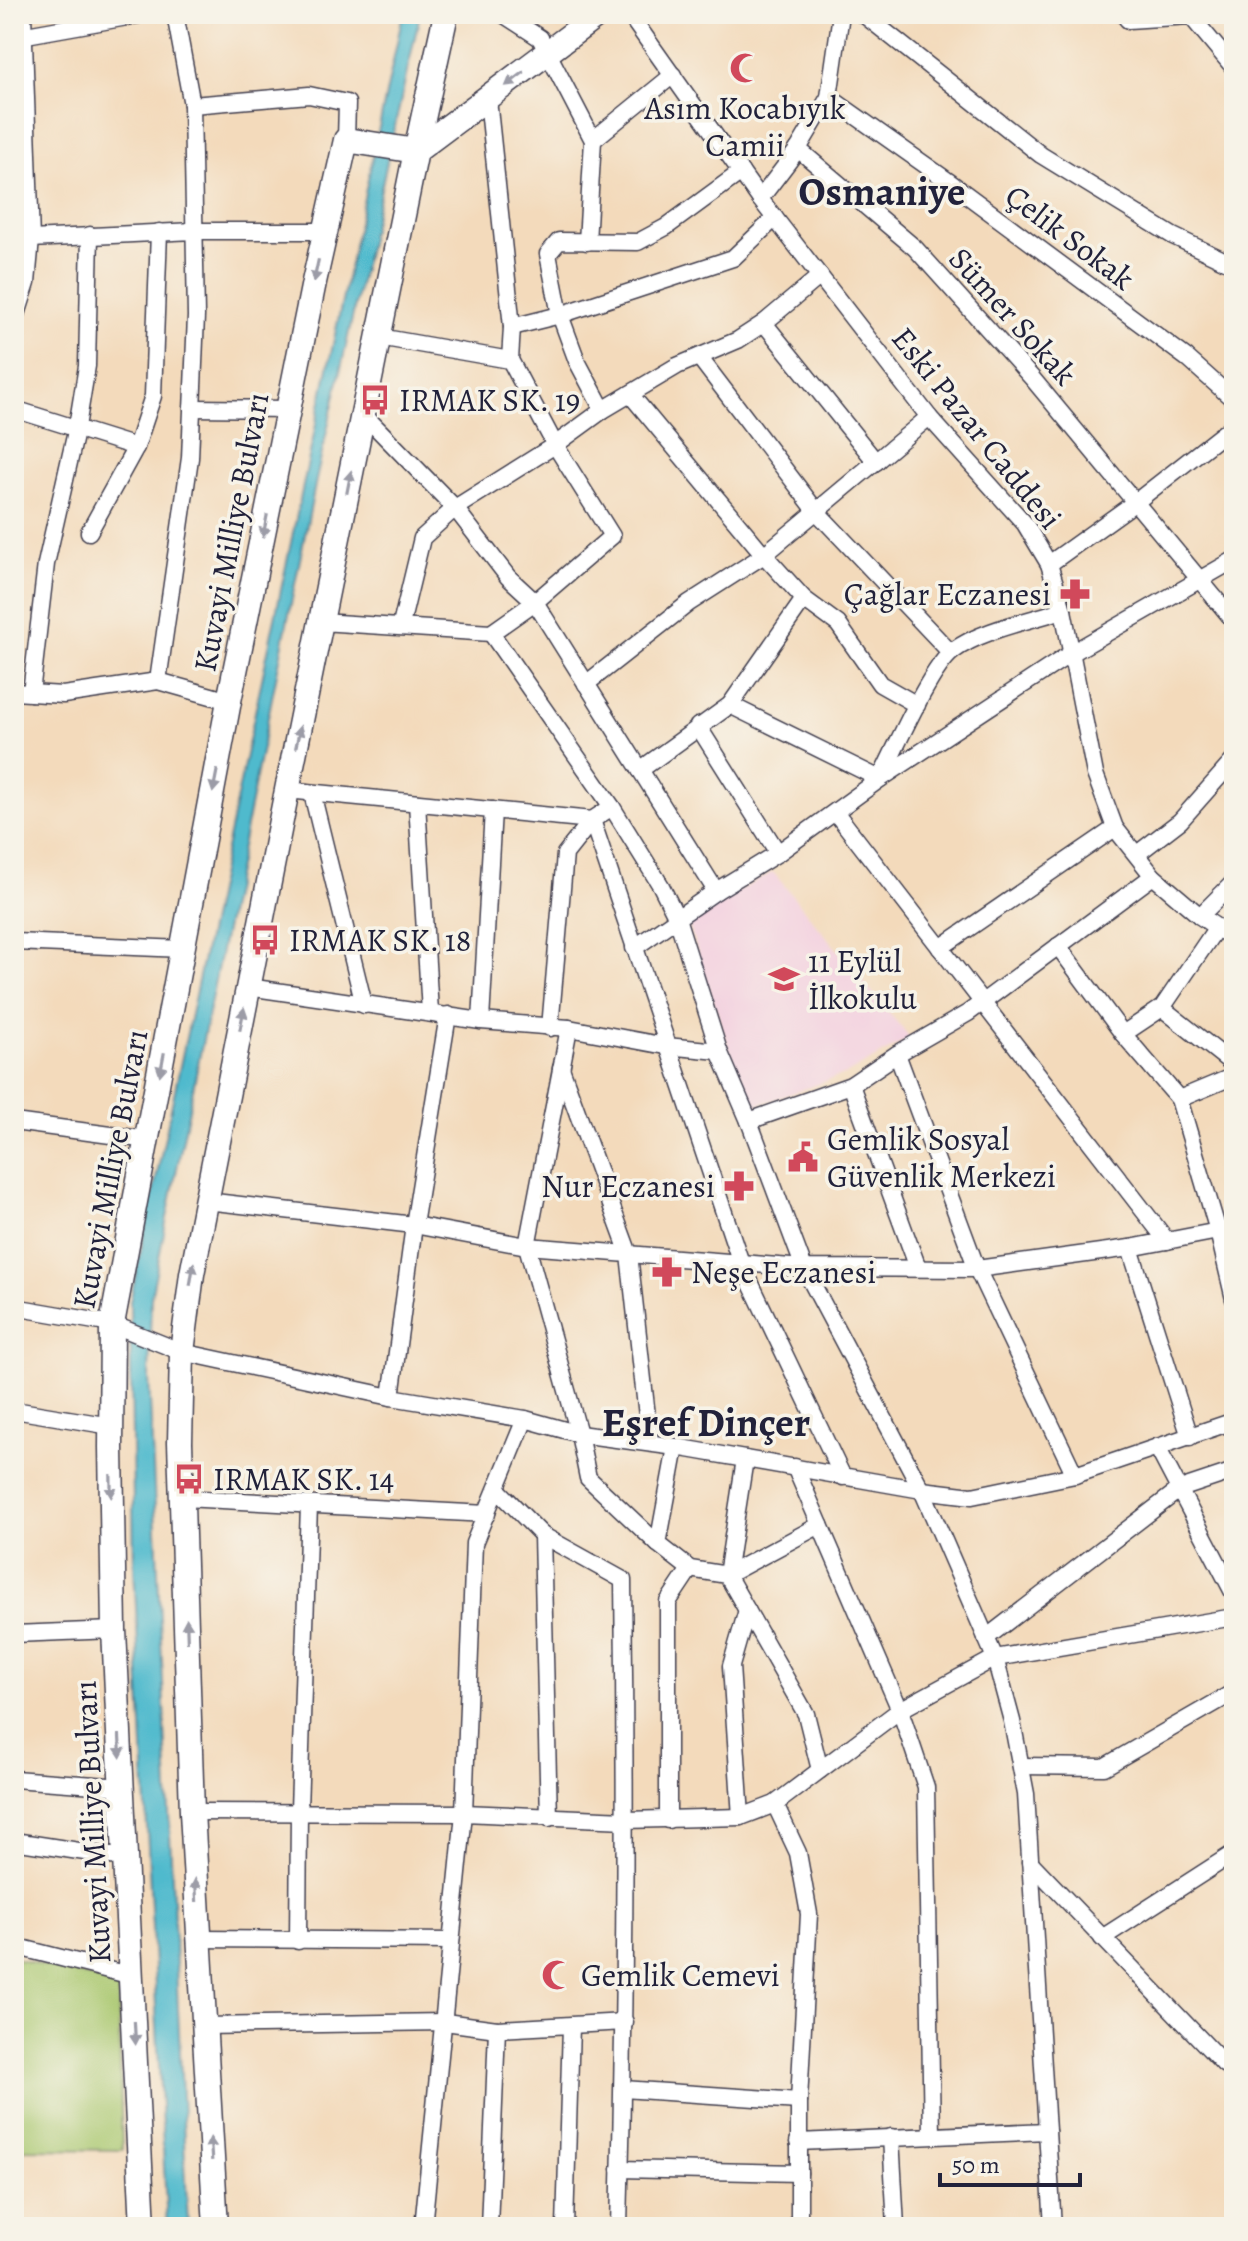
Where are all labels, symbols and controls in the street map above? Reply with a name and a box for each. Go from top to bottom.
mosque icon: Asım Kocabıyık Camii [728,51,762,85]
one-way arrow [505,70,525,86]
place label: Asım Kocabıyık Camii [643,86,846,167]
district label: Osmaniye [799,164,965,219]
street label: Çelik Sokak [996,174,1144,300]
street label: Sümer Sokak [939,237,1087,395]
one-way arrow [309,258,322,283]
street label: Eski Pazar Caddesi [882,318,1072,538]
place label: IRMAK SK. 19 [399,378,580,422]
bus stop icon: IRMAK SK. 19 [358,383,392,417]
street label: Kuvayi Milliye Bulvarı [182,389,280,675]
one-way arrow [344,469,356,494]
one-way arrow [258,513,271,538]
place label: Çağlar Eczanesi [844,572,1051,616]
pharmacy icon: Çağlar Eczanesi [1058,577,1092,611]
one-way arrow [292,724,305,749]
one-way arrow [208,768,220,793]
place label: IRMAK SK. 18 [289,918,471,962]
bus stop icon: IRMAK SK. 18 [248,923,282,957]
place label: 11 Eylül İlkokulu [808,939,918,1020]
school or university icon: 11 Eylül İlkokulu [767,962,801,996]
one-way arrow [236,1006,249,1031]
street label: Kuvayi Milliye Bulvarı [61,1026,159,1312]
one-way arrow [155,1052,167,1077]
place label: Gemlik Sosyal Güvenlik Merkezi [827,1117,1056,1198]
public building icon: Gemlik Sosyal Güvenlik Merkezi [786,1140,820,1174]
place label: Nur Eczanesi [541,1164,715,1208]
pharmacy icon: Nur Eczanesi [722,1169,756,1203]
place label: Neşe Eczanesi [691,1250,876,1294]
pharmacy icon: Neşe Eczanesi [650,1255,684,1289]
one-way arrow [187,1261,199,1286]
district label: Eşref Dinçer [602,1395,810,1450]
place label: IRMAK SK. 14 [213,1457,394,1501]
bus stop icon: IRMAK SK. 14 [172,1462,206,1496]
one-way arrow [105,1474,118,1499]
one-way arrow [180,1617,193,1642]
street label: Kuvayi Milliye Bulvarı [63,1679,121,1965]
one-way arrow [114,1734,127,1759]
one-way arrow [190,1877,203,1902]
place label: Gemlik Cemevi [581,1953,780,1997]
mosque icon: Gemlik Cemevi [540,1958,574,1992]
one-way arrow [129,2021,142,2046]
one-way arrow [204,2136,217,2161]
scale bar [940,2137,1080,2187]
text: 50 m [952,2149,1000,2181]

